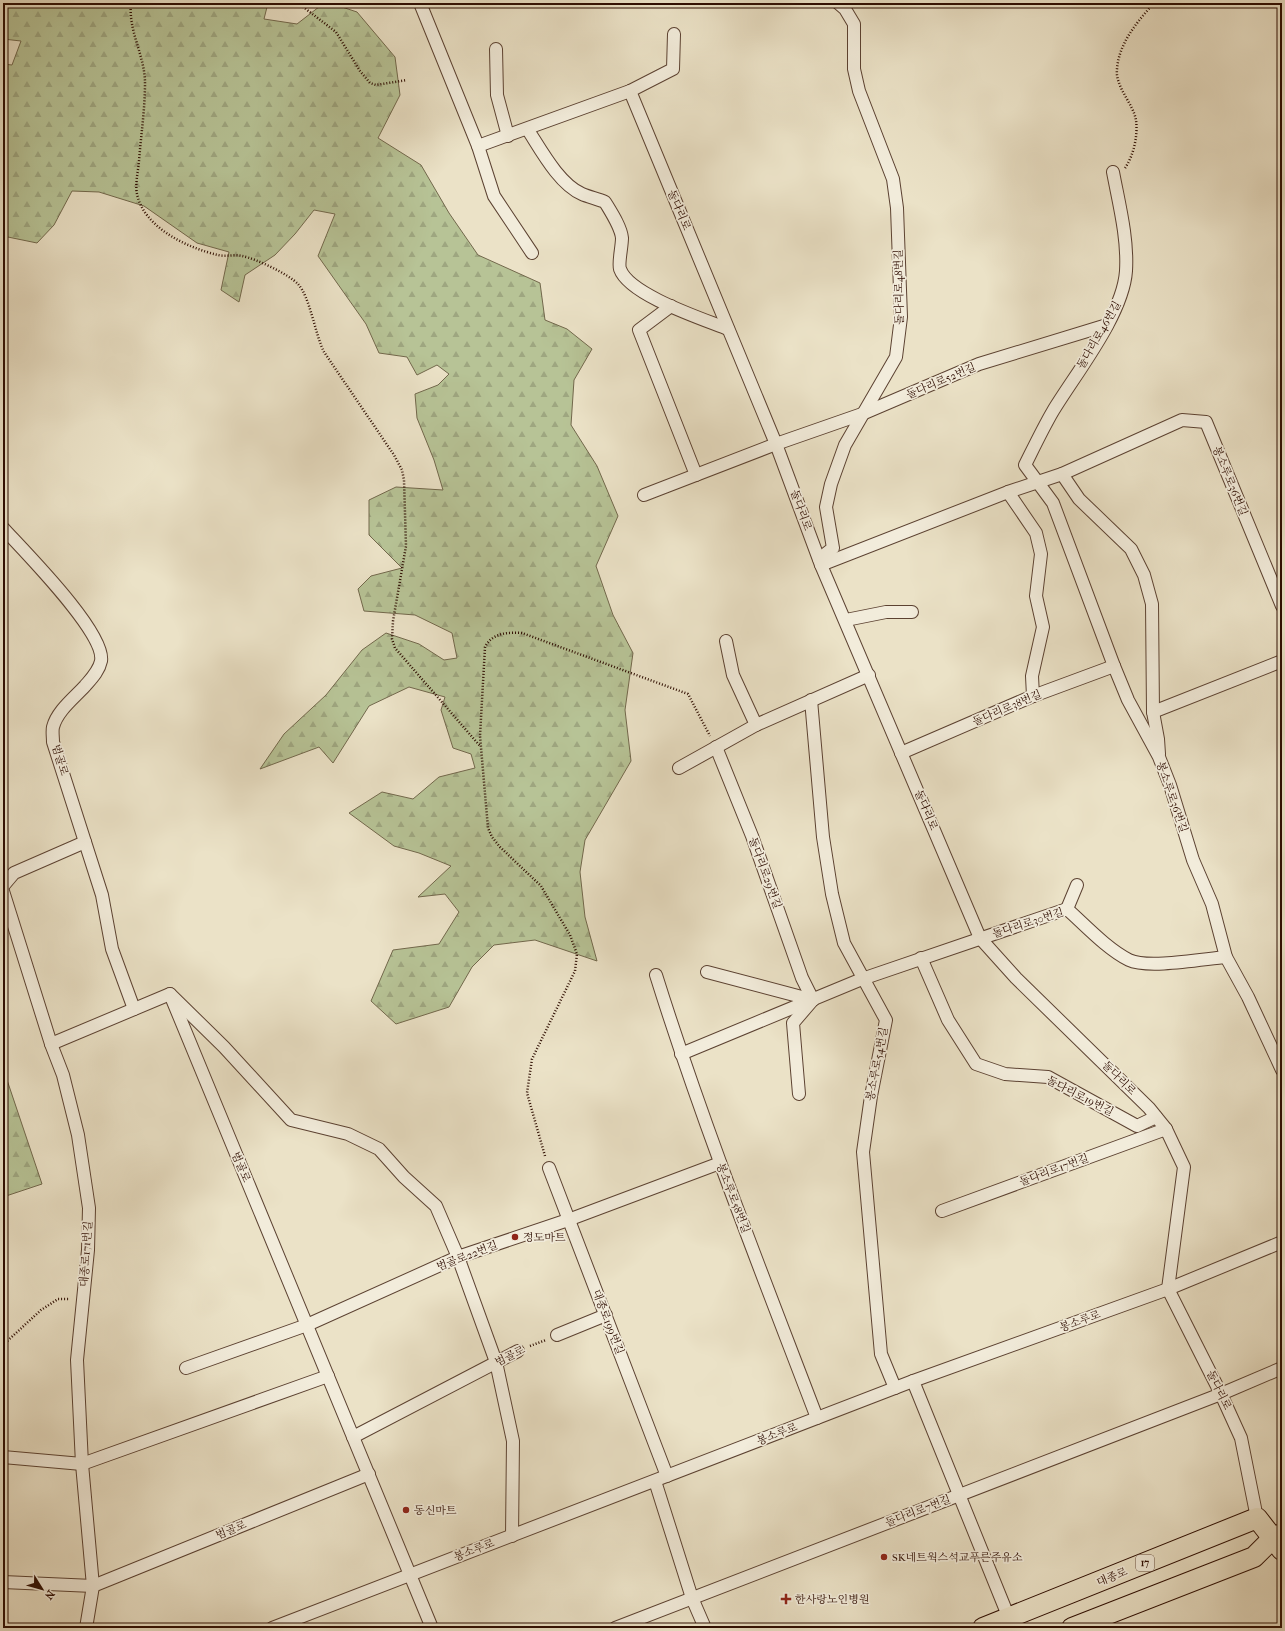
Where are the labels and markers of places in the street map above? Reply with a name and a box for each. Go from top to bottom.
place label: 정도마트 [523,1231,566,1244]
marker: 정도마트 [510,1232,520,1242]
place label: 동신마트 [414,1504,457,1517]
marker: 동신마트 [401,1505,411,1515]
place label: SK네트웍스석교푸른주유소 [892,1551,1023,1564]
marker: SK네트웍스석교푸른주유소 [879,1552,889,1562]
marker: 한사랑노인병원 [780,1593,792,1605]
place label: 한사랑노인병원 [795,1593,869,1606]

